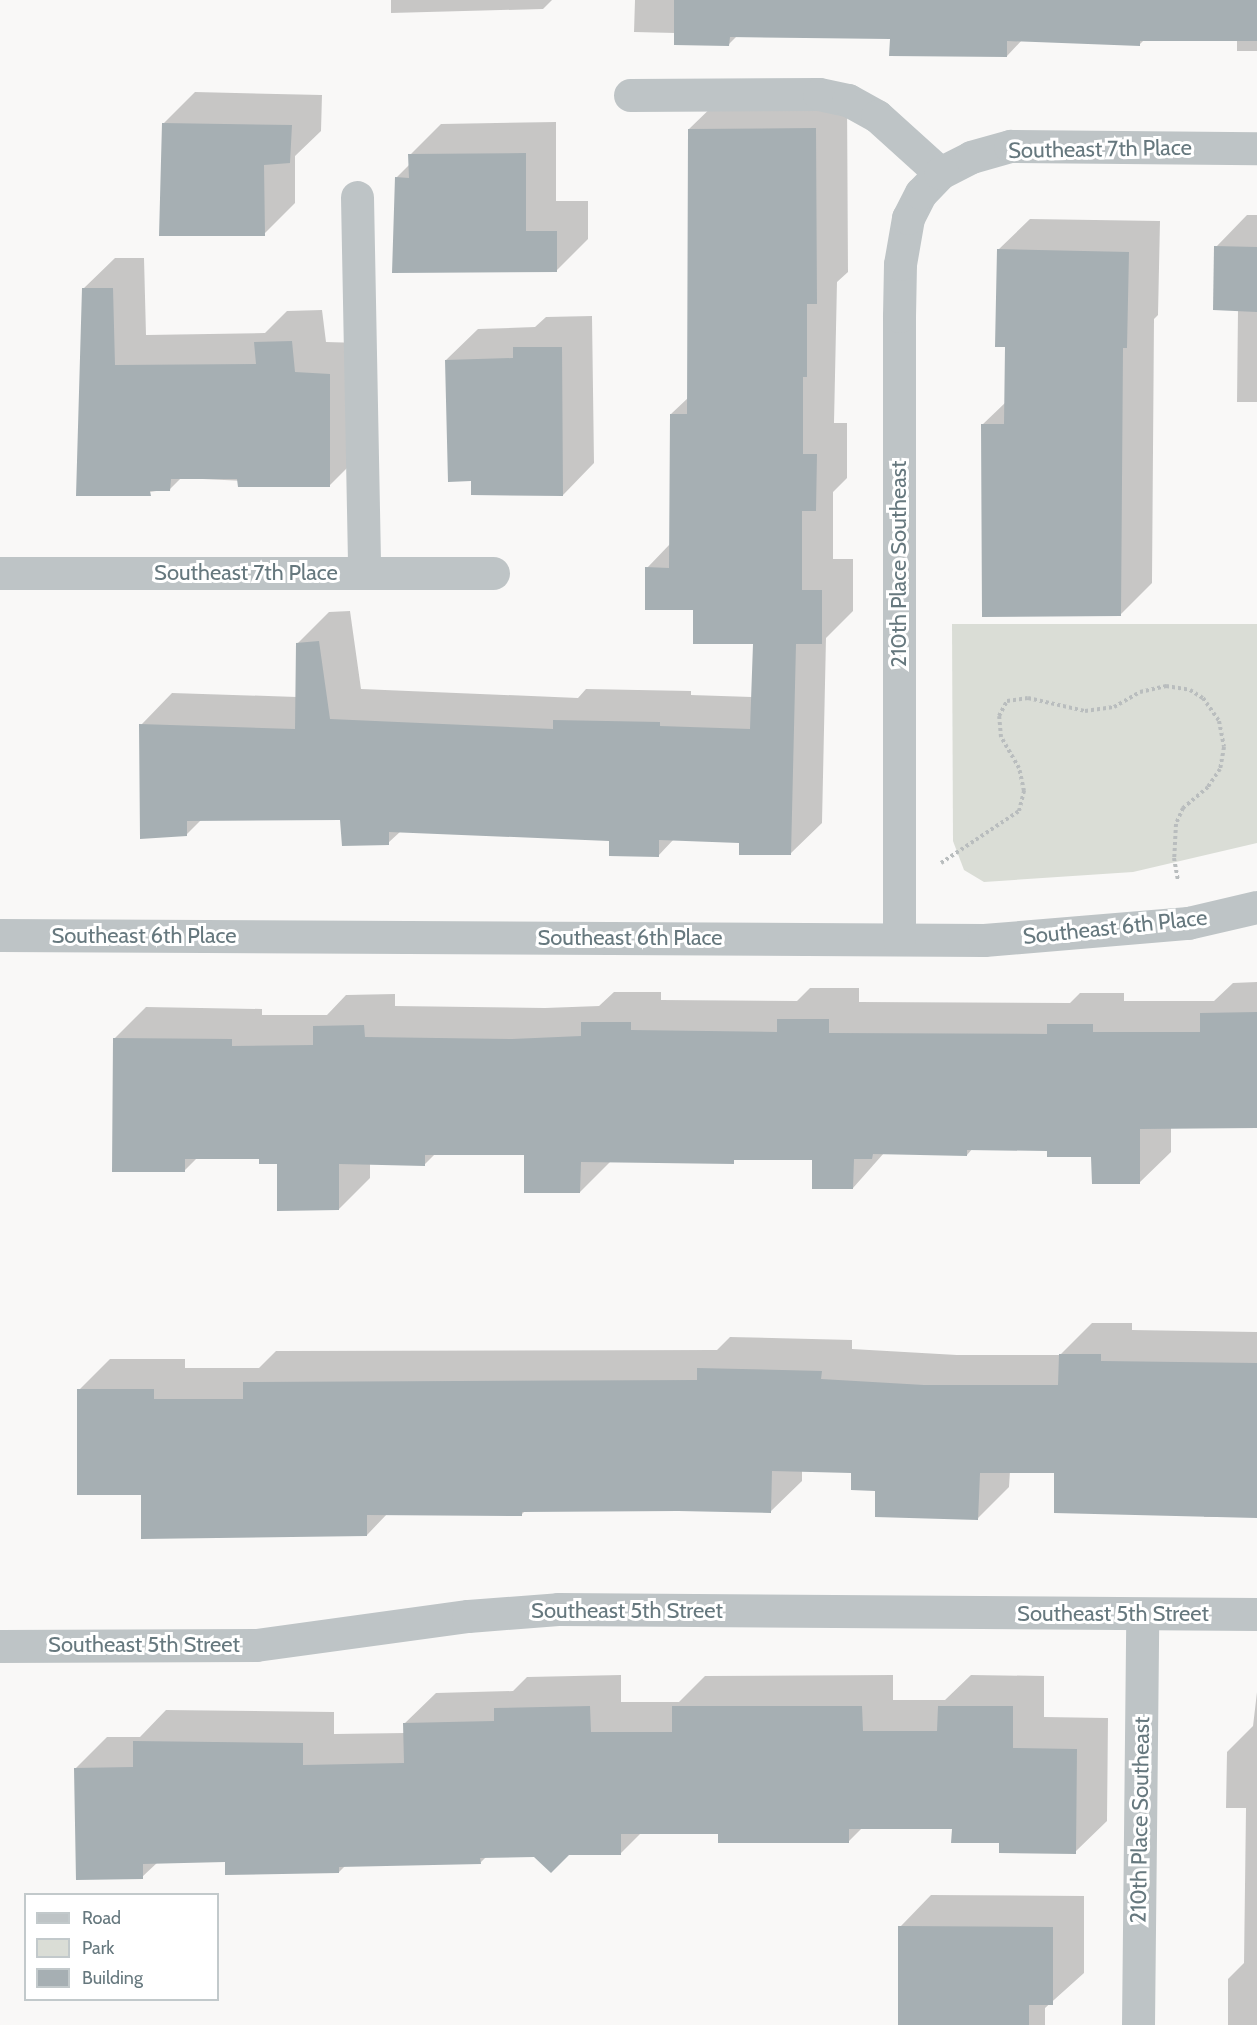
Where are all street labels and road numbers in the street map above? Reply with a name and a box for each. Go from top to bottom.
street label: Southeast 7th Place [1008,134,1192,164]
street label: 210th Place Southeast [886,461,912,667]
street label: Southeast 7th Place [154,560,338,586]
street label: Southeast 6th Place [1022,904,1208,950]
street label: Southeast 6th Place [51,923,237,949]
street label: Southeast 6th Place [537,925,723,951]
street label: Southeast 5th Street [531,1598,723,1624]
street label: Southeast 5th Street [1017,1601,1209,1627]
street label: Southeast 5th Street [48,1632,240,1658]
street label: 210th Place Southeast [1125,1716,1155,1924]

